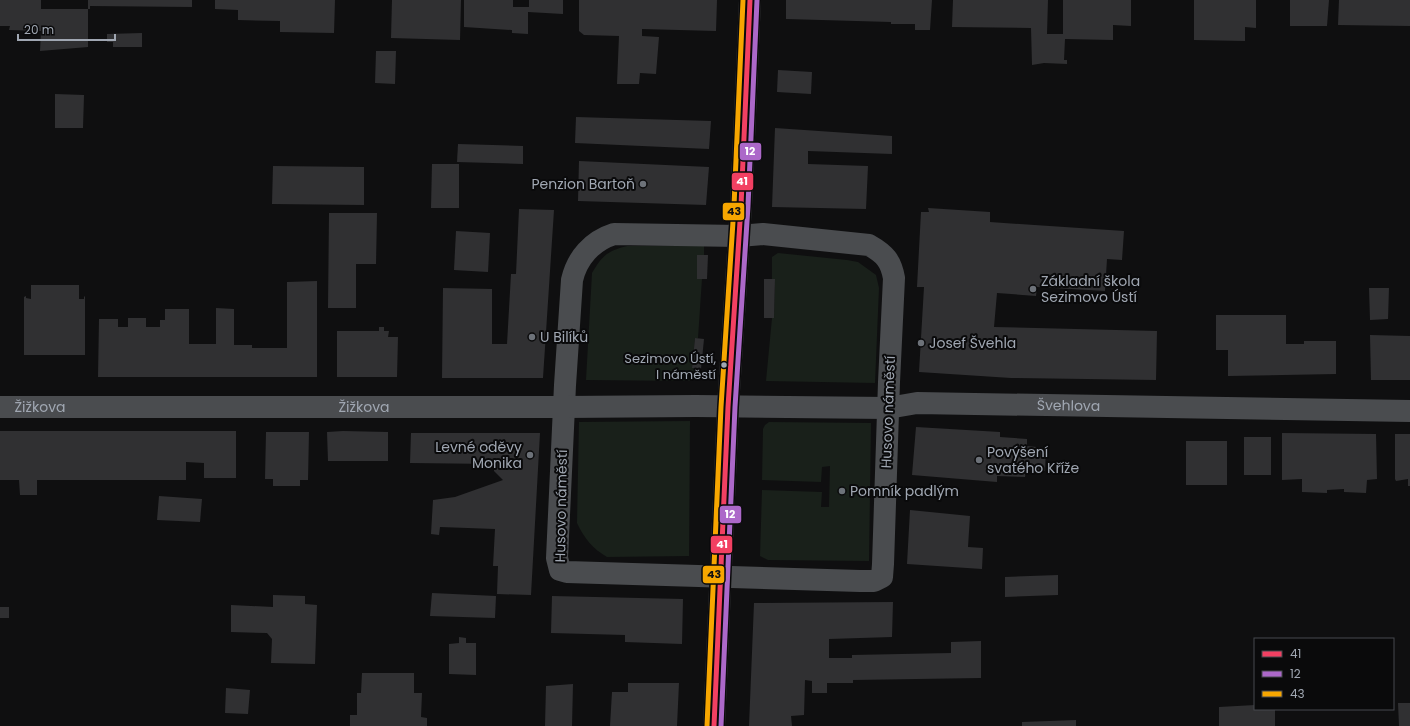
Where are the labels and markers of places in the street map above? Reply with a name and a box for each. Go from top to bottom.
place label: Penzion Bartoň [531,174,635,194]
marker: Penzion Bartoň [638,179,648,189]
place label: Základní škola Sezimovo Ústí [1041,271,1140,307]
marker: Základní škola Sezimovo Ústí [1028,284,1038,294]
place label: U Bilíků [540,327,588,347]
marker: U Bilíků [527,332,537,342]
place label: Josef Švehla [929,333,1016,353]
marker: Josef Švehla [916,338,926,348]
place label: Sezimovo Ústí, I náměstí [624,349,716,384]
marker: Sezimovo Ústí, I náměstí [719,360,729,370]
place label: Levné oděvy Monika [435,437,522,473]
place label: Povýšení svatého Kříže [987,442,1079,478]
marker: Levné oděvy Monika [525,450,535,460]
marker: Povýšení svatého Kříže [974,455,984,465]
place label: Pomník padlým [850,481,959,501]
marker: Pomník padlým [837,486,847,496]

